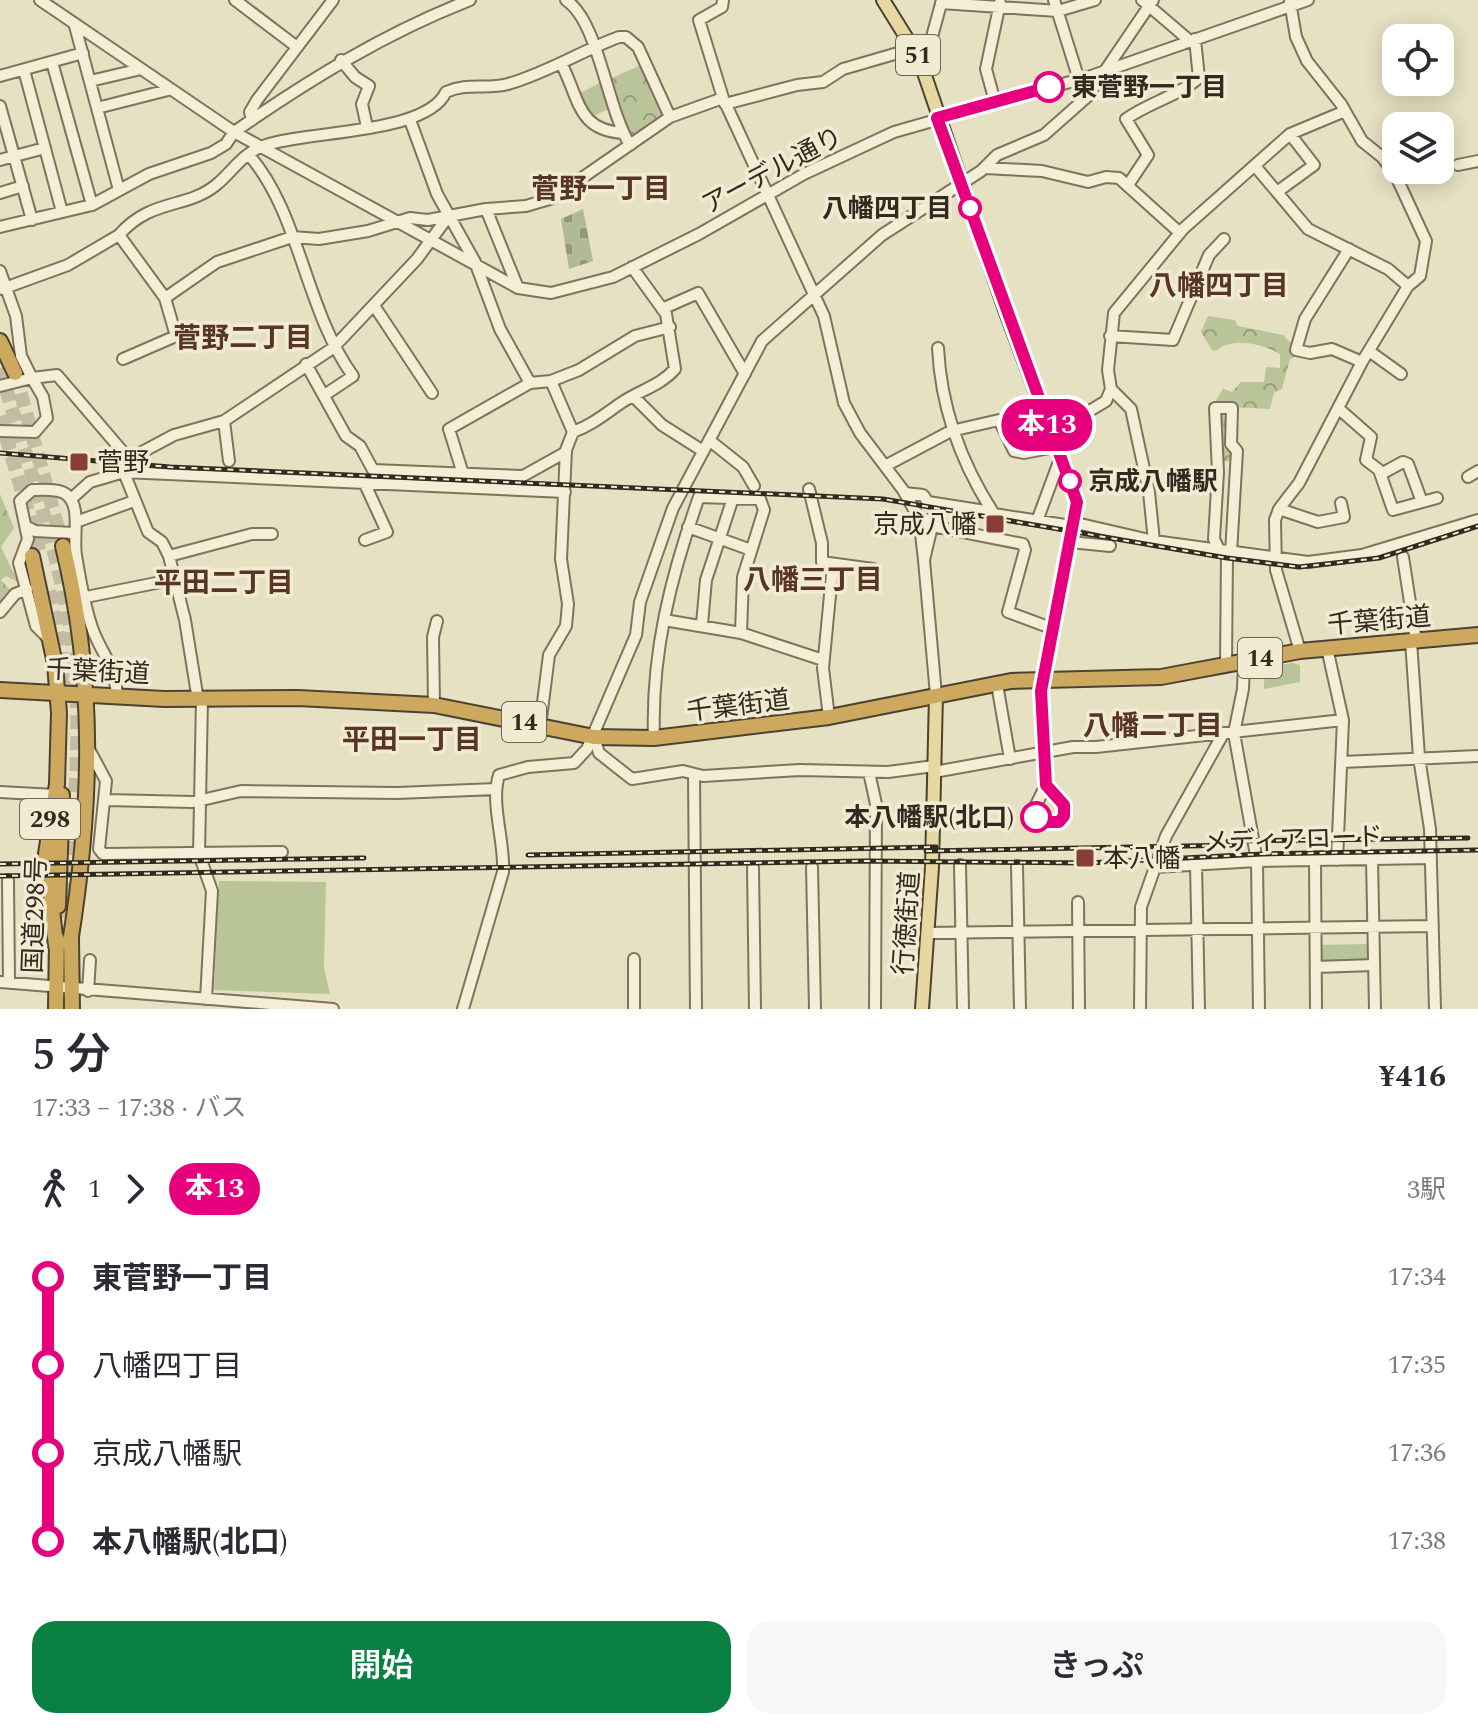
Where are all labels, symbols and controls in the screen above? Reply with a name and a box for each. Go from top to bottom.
map controls [1382,24,1454,184]
button: locate [1382,24,1454,96]
road number: 51 [896,35,940,75]
place label: 東菅野一丁目 [1071,68,1227,108]
marker: 東菅野一丁目 [1034,72,1064,102]
button: layers [1382,112,1454,184]
street label: アーデル通り [695,117,850,225]
district label: 菅野一丁目 [531,168,671,211]
place label: 八幡四丁目 [822,189,952,229]
marker: 八幡四丁目 [959,197,981,219]
district label: 八幡四丁目 [1149,265,1289,308]
district label: 菅野二丁目 [173,317,313,360]
line badge: 本13 [1001,399,1093,451]
text: 本13 [1017,403,1077,446]
place label: 菅野 [97,443,149,483]
marker: 菅野 [68,451,90,473]
place label: 京成八幡駅 [1088,462,1218,502]
marker: 京成八幡駅 [1059,470,1081,492]
place label: 京成八幡 [873,505,977,545]
marker: 京成八幡 [984,513,1006,535]
district label: 八幡三丁目 [743,559,883,602]
district label: 平田二丁目 [154,562,294,605]
street label: 千葉街道 [1326,597,1433,645]
road number: 14 [1238,638,1282,678]
street label: 千葉街道 [45,649,151,695]
street label: 千葉街道 [684,680,792,732]
road number: 14 [502,702,546,742]
district label: 八幡二丁目 [1083,705,1223,748]
district label: 平田一丁目 [342,719,482,762]
place label: 本八幡駅(北口) [844,798,1014,838]
road number: 298 [20,799,80,839]
marker: 本八幡駅(北口) [1021,802,1051,832]
street label: メディアロード [1202,817,1384,863]
place label: 本八幡 [1103,839,1181,879]
marker: 本八幡 [1074,847,1096,869]
street label: 国道298号 [13,856,57,974]
street label: 行徳街道 [883,870,931,976]
text: 5 分 [32,1022,111,1089]
text: ¥416 [1379,1054,1446,1100]
text: 17:33 – 17:38 · バス [32,1088,247,1128]
icon: walk [32,1167,76,1211]
icon: forward [113,1167,157,1211]
text: 本13 [185,1167,244,1210]
text: 1 [88,1169,101,1209]
text: 3駅 [1407,1170,1446,1210]
text: 東菅野一丁目 [92,1256,272,1302]
text: 17:34 [1387,1257,1446,1297]
text: 八幡四丁目 [92,1344,242,1390]
text: 17:35 [1387,1345,1446,1385]
text: 京成八幡駅 [92,1432,242,1478]
text: 17:36 [1387,1433,1446,1473]
text: 本八幡駅(北口) [92,1520,288,1566]
text: 17:38 [1387,1521,1446,1561]
button: 開始 [32,1621,731,1713]
button: きっぷ [747,1621,1446,1713]

